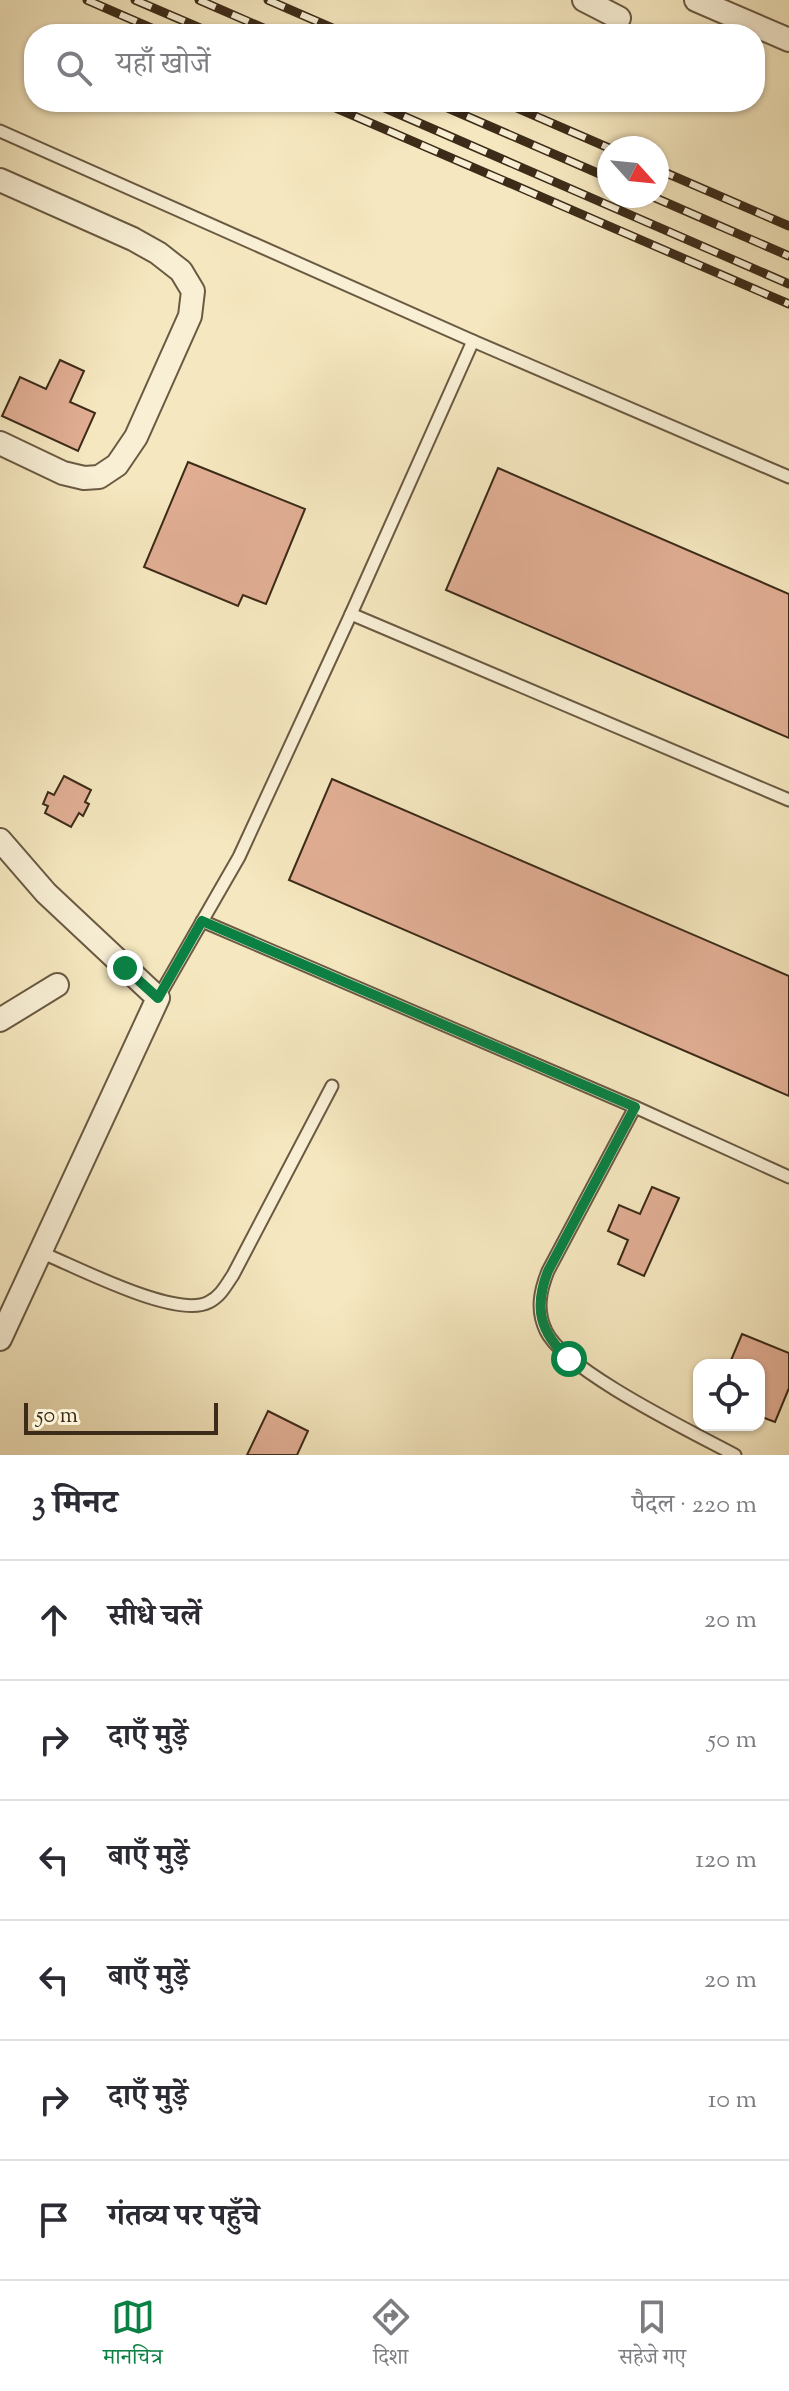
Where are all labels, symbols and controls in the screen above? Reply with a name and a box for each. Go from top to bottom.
search box [24,24,765,112]
text: यहाँ खोजें [116,44,210,87]
icon: search [52,46,96,90]
north arrow [597,136,669,208]
route end [107,950,143,986]
route start [551,1341,587,1377]
map controls [693,1359,765,1431]
button: locate [693,1359,765,1431]
scale bar [24,1399,218,1435]
text: 50 m [36,1401,78,1433]
text: 3 मिनट [32,1480,117,1529]
text: पैदल · 220 m [632,1487,757,1524]
text: सीधे चलें [108,1596,201,1639]
icon: ahead [32,1598,76,1642]
text: 20 m [704,1602,757,1639]
text: दाएँ मुड़ें [108,1716,188,1759]
icon: right [32,1718,76,1762]
text: 50 m [707,1722,757,1759]
text: बाएँ मुड़ें [108,1836,189,1879]
icon: left [32,1838,76,1882]
text: 120 m [695,1842,757,1879]
text: बाएँ मुड़ें [108,1956,189,1999]
icon: left [32,1958,76,2002]
text: 20 m [704,1962,757,1999]
text: दाएँ मुड़ें [108,2076,188,2119]
icon: right [32,2078,76,2122]
text: 10 m [708,2082,757,2119]
text: गंतव्य पर पहुँचे [108,2196,260,2239]
icon: arrive [32,2198,76,2242]
tab: मानचित्र [103,2295,163,2378]
tab: दिशा [369,2295,413,2378]
tab: सहेजे गए [619,2295,686,2378]

